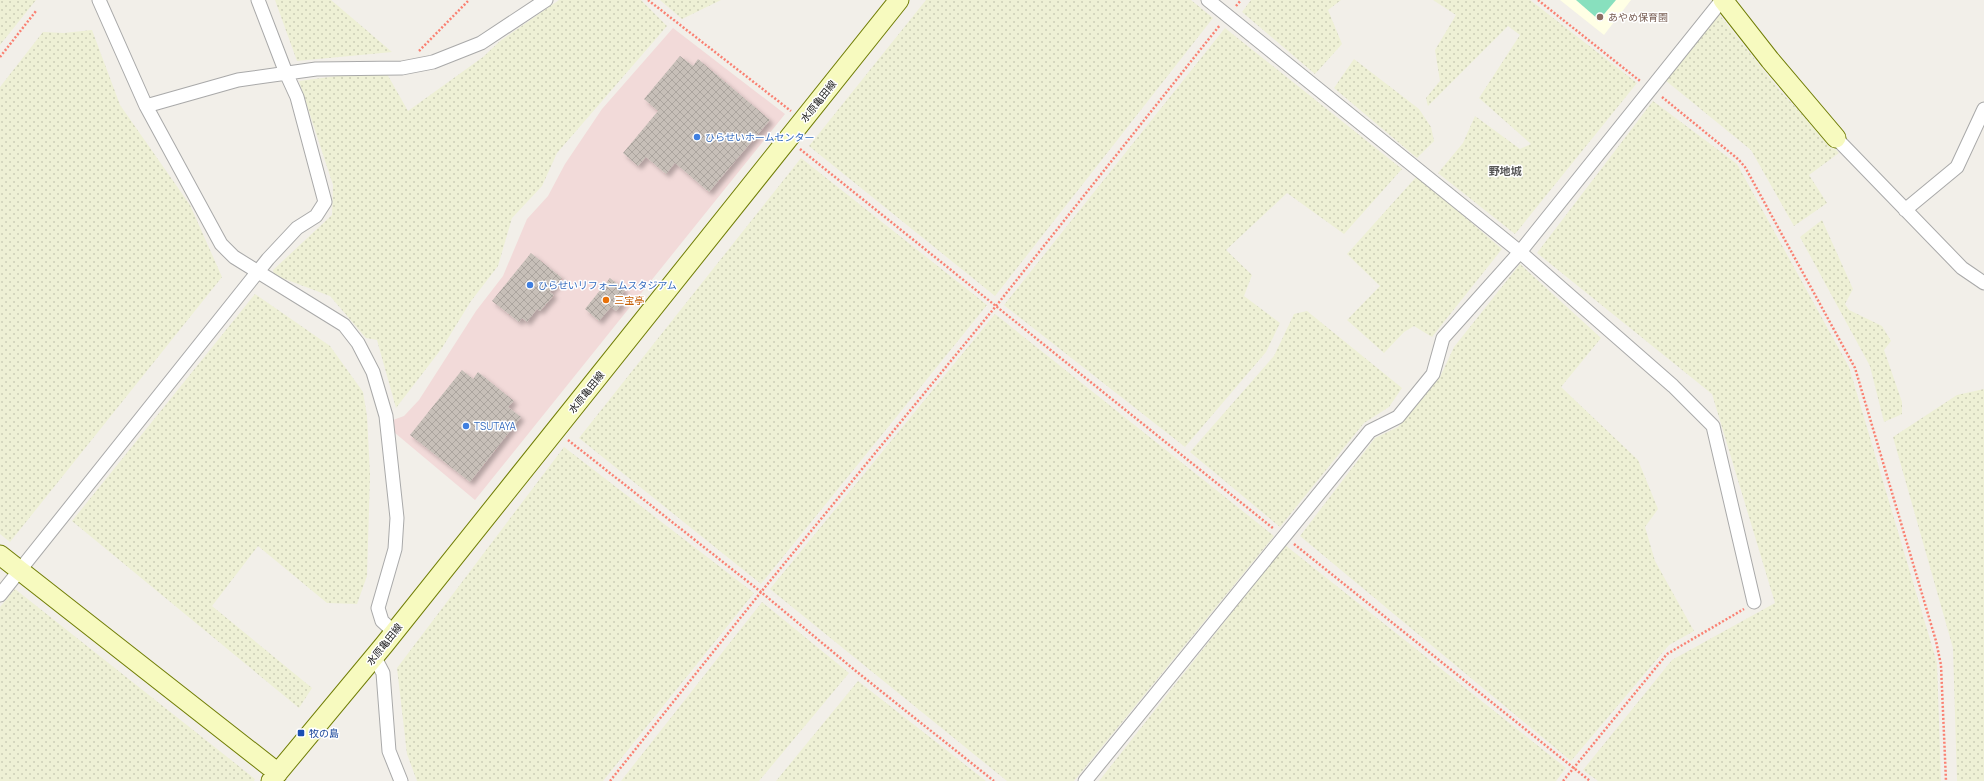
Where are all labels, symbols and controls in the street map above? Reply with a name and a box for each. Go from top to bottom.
place label: あやめ保育園 [1608,10,1668,24]
marker: あやめ保育園 [1595,12,1605,22]
street label: 水原亀田線 [797,77,839,125]
place label: ひらせいホームセンター [705,130,815,144]
marker: ひらせいホームセンター [692,132,702,142]
district label: 野地城 [1489,163,1522,178]
place label: ひらせいリフォームスタジアム [538,278,677,292]
marker: ひらせいリフォームスタジアム [525,280,535,290]
place label: 三宝亭 [614,293,644,307]
marker: 三宝亭 [601,295,611,305]
street label: 水原亀田線 [565,368,607,416]
place label: TSUTAYA [474,419,517,433]
marker: TSUTAYA [461,421,471,431]
street label: 水原亀田線 [363,620,405,668]
place label: 牧の島 [309,726,339,740]
marker: 牧の島 [296,728,306,738]

